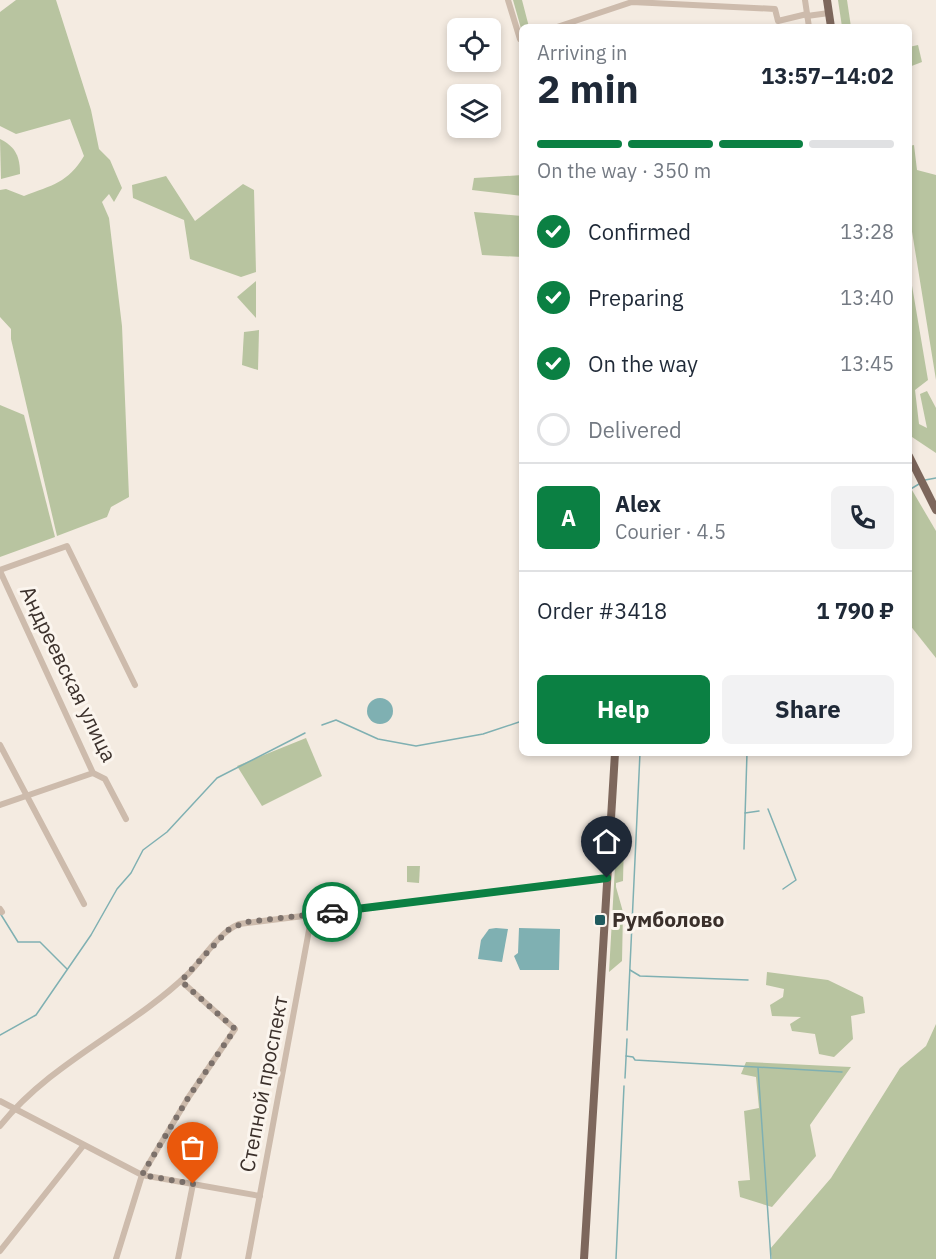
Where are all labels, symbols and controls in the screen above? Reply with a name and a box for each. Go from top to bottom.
map controls [447,18,501,138]
button: locate [447,18,501,72]
text: Arriving in [537,39,627,66]
text: 13:57–14:02 [761,61,894,90]
text: 2 min [537,63,639,114]
button: layers [447,84,501,138]
text: On the way · 350 m [537,157,711,184]
icon: check [537,215,570,248]
text: Confirmed [588,217,691,246]
text: 13:28 [840,218,894,245]
icon: check [537,281,570,314]
text: Preparing [588,283,683,312]
text: 13:40 [840,284,894,311]
icon: check [537,347,570,380]
text: On the way [588,349,698,378]
text: 13:45 [840,350,894,377]
text: Delivered [588,415,682,444]
button: phone [831,486,894,549]
text: Alex [615,489,661,518]
text: A [561,503,576,532]
text: Courier · 4.5 [615,518,726,545]
street label: Андреевская улица [14,581,124,766]
text: Order #3418 [537,596,667,625]
text: 1 790 ₽ [816,596,894,625]
button: Help [537,675,710,744]
button: Share [722,675,894,744]
pin [581,816,632,878]
icon: home [590,825,623,858]
courier [302,882,362,942]
icon: car [316,896,349,929]
place label: Румболово [612,905,725,933]
marker: Румболово [593,913,607,927]
street label: Степной проспект [232,993,294,1174]
pin [167,1122,218,1184]
icon: bag [176,1131,209,1164]

